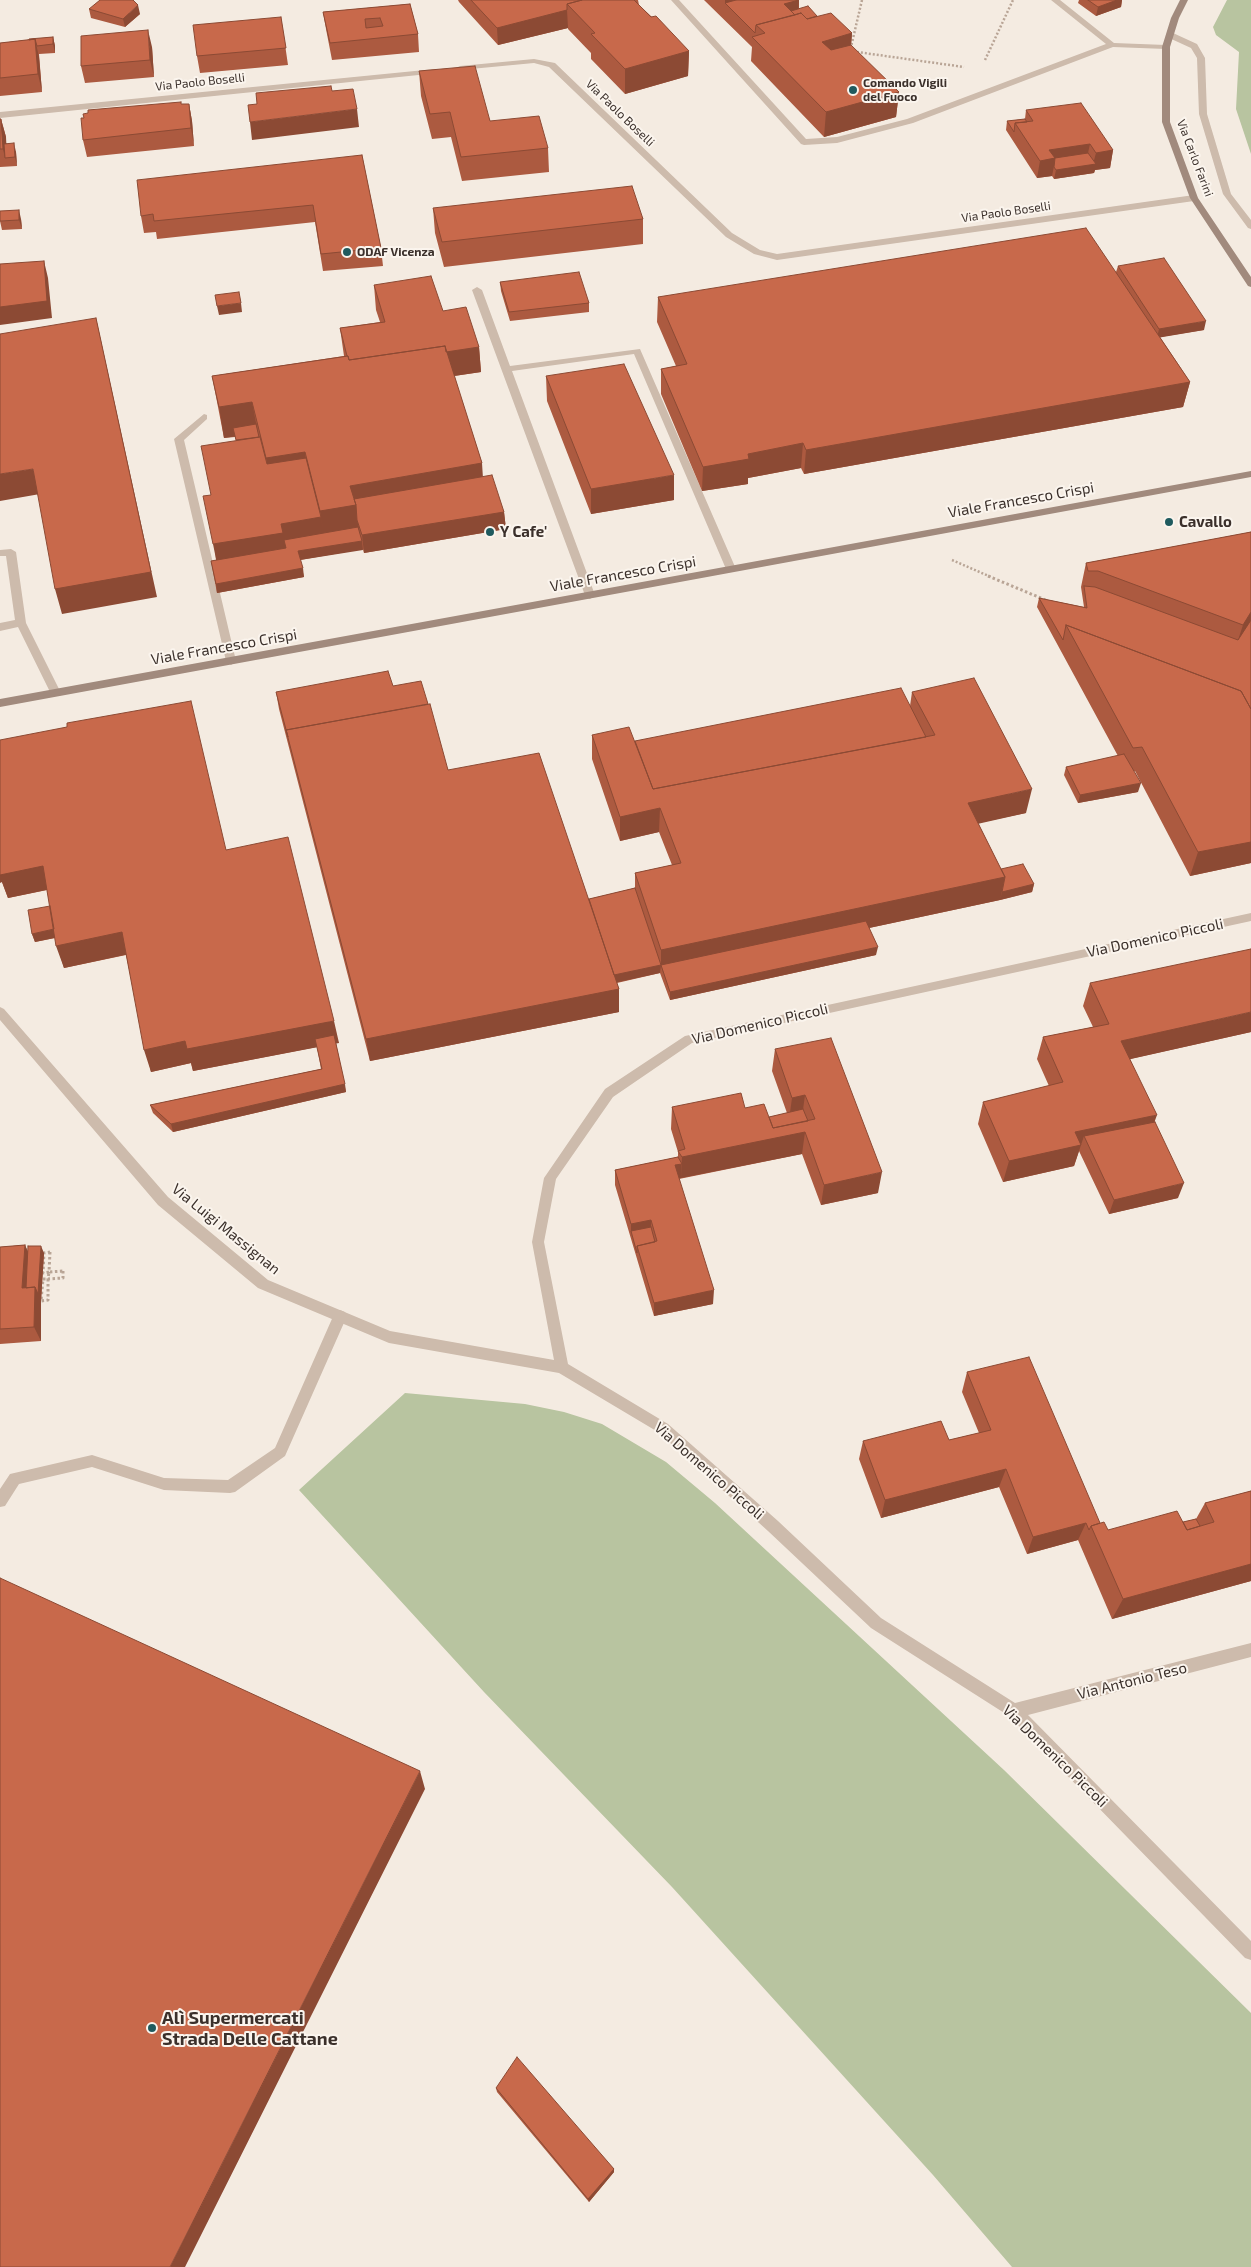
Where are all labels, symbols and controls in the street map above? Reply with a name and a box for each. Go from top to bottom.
street label: Via Paolo Boselli [155,70,245,94]
place label: Comando Vigili del Fuoco [863,76,947,104]
street label: Via Paolo Boselli [583,77,657,149]
marker: Comando Vigili del Fuoco [847,84,859,96]
street label: Via Carlo Farini [1174,117,1216,199]
street label: Via Paolo Boselli [960,199,1052,225]
place label: ODAF Vicenza [357,245,435,259]
marker: ODAF Vicenza [341,246,353,258]
street label: Viale Francesco Crispi [947,478,1095,522]
place label: Cavallo [1179,513,1232,531]
marker: Cavallo [1163,516,1175,528]
place label: Y Cafe' [500,523,547,541]
marker: Y Cafe' [484,526,496,538]
street label: Viale Francesco Crispi [549,552,697,596]
street label: Viale Francesco Crispi [150,625,298,669]
street label: Via Domenico Piccoli [1085,915,1225,961]
street label: Via Domenico Piccoli [690,1000,830,1048]
street label: Via Luigi Massignan [168,1180,284,1278]
street label: Via Domenico Piccoli [651,1419,767,1523]
street label: Via Antonio Teso [1075,1659,1189,1703]
street label: Via Domenico Piccoli [999,1701,1111,1811]
place label: Alì Supermercati Strada Delle Cattane [162,2007,338,2050]
marker: Alì Supermercati Strada Delle Cattane [146,2022,158,2034]

